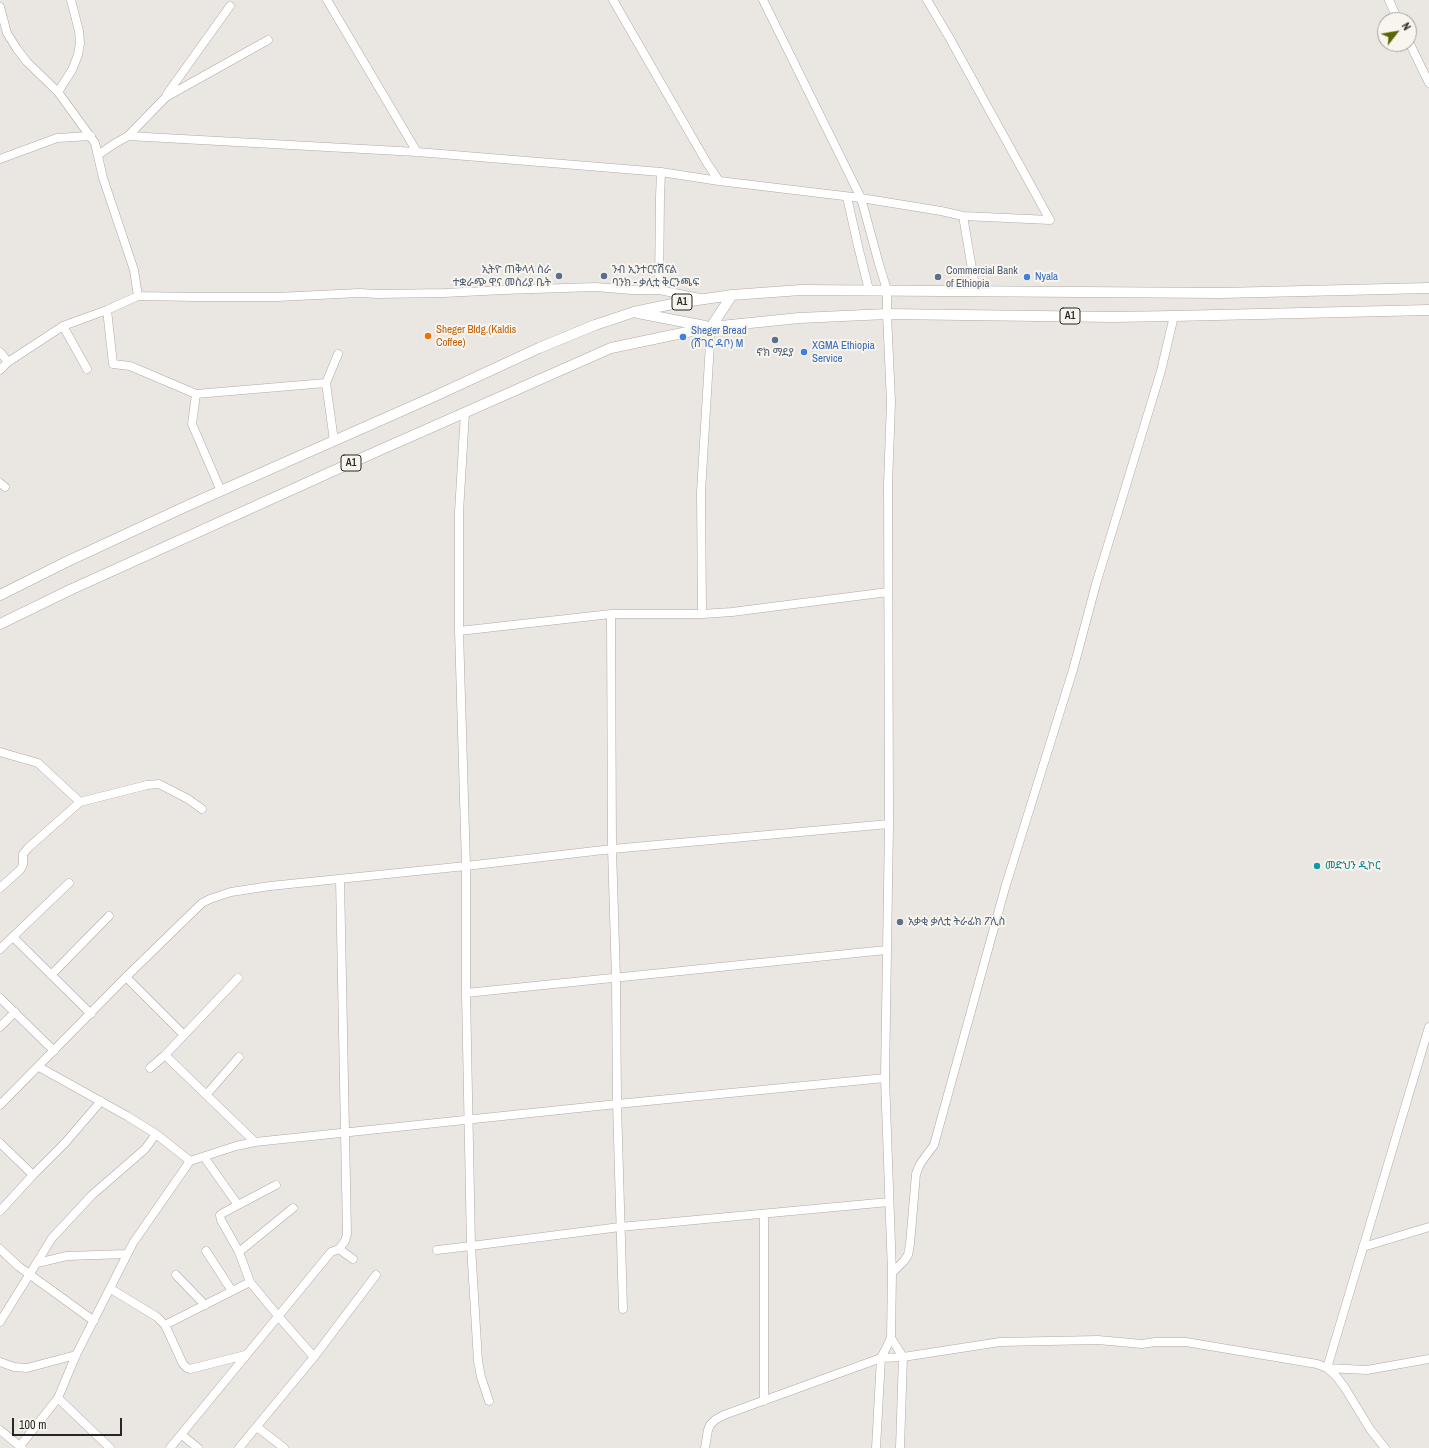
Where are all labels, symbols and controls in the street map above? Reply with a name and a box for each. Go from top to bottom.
north arrow [1377,12,1417,52]
text: N [1399,20,1414,33]
place label: ኢትዮ ጠቅላላ ስራ ተቋራጭ ዋና መስሪያ ቤት [453,263,551,289]
place label: ንብ ኢንተርናሽናል ባንክ - ቃሊቲ ቅርንጫፍ [612,263,699,289]
place label: Commercial Bank of Ethiopia [946,264,1018,290]
place label: Nyala [1035,270,1058,284]
marker: ኢትዮ ጠቅላላ ስራ ተቋራጭ ዋና መስሪያ ቤት [554,271,564,281]
marker: ንብ ኢንተርናሽናል ባንክ - ቃሊቲ ቅርንጫፍ [599,271,609,281]
marker: Commercial Bank of Ethiopia [933,272,943,282]
marker: Nyala [1022,272,1032,282]
road number: A1 [672,294,692,310]
road number: A1 [1060,308,1080,324]
place label: Sheger Bldg.(Kaldis Coffee) [436,323,516,349]
place label: Sheger Bread (ሸገር ዳቦ) M [691,324,747,350]
marker: Sheger Bldg.(Kaldis Coffee) [423,331,433,341]
marker: Sheger Bread (ሸገር ዳቦ) M [678,332,688,342]
marker: ኖክ ማደያ [770,335,780,345]
place label: XGMA Ethiopia Service [812,339,875,365]
place label: ኖክ ማደያ [756,346,794,360]
marker: XGMA Ethiopia Service [799,347,809,357]
road number: A1 [341,455,361,471]
place label: መድህን ዲኮር [1325,859,1380,873]
marker: መድህን ዲኮር [1312,861,1322,871]
place label: አቃቂ ቃሊቲ ትራፊክ ፖሊስ [908,915,1005,929]
marker: አቃቂ ቃሊቲ ትራፊክ ፖሊስ [895,917,905,927]
scale bar [14,1410,124,1436]
text: 100 m [19,1417,46,1433]

